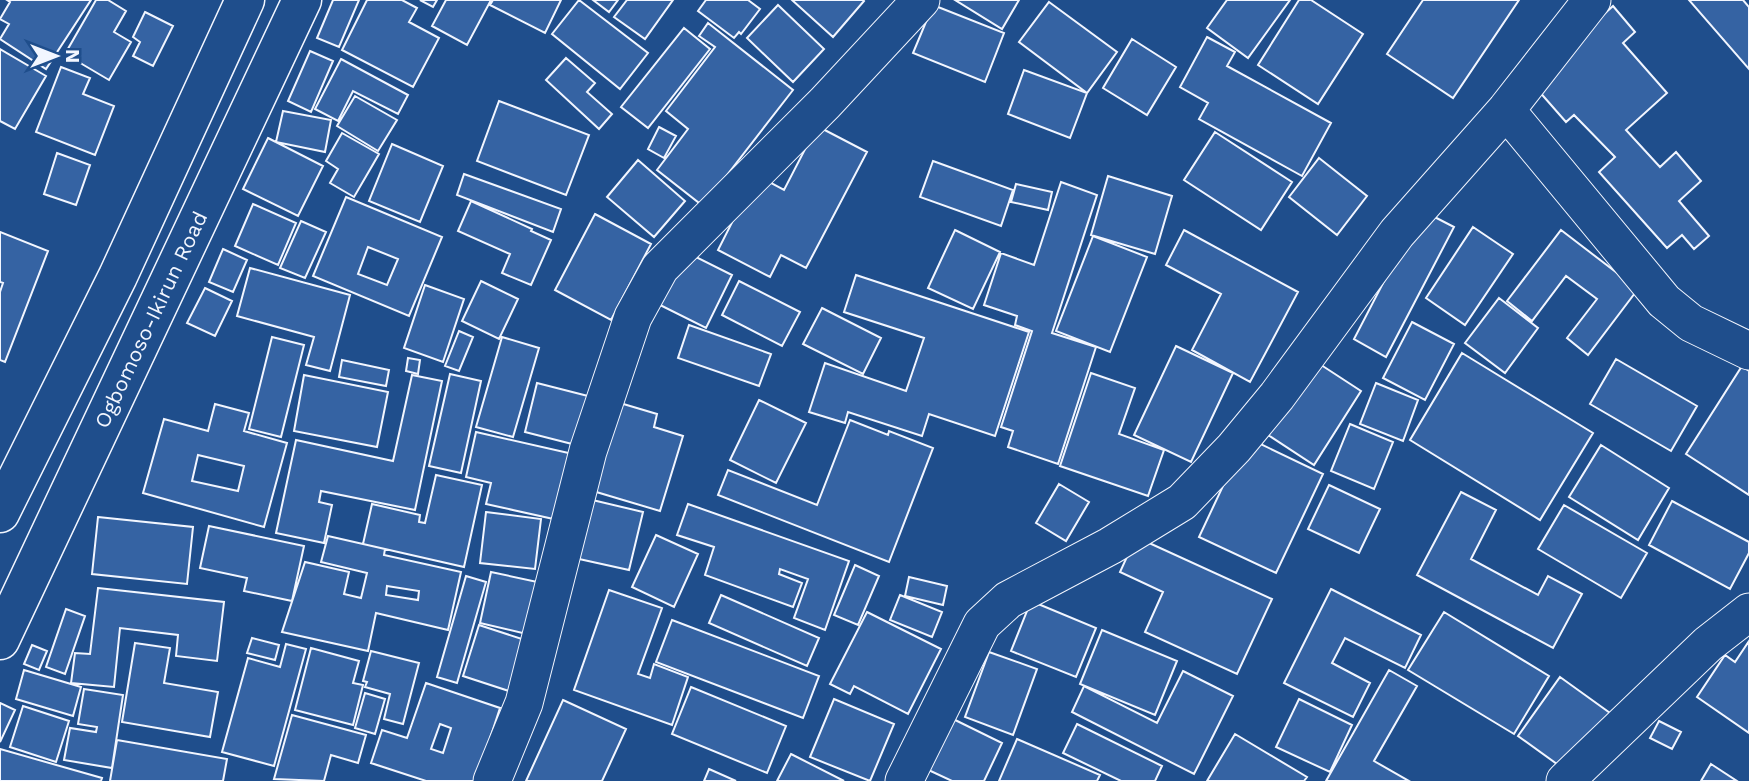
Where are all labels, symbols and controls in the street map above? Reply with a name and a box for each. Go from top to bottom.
north arrow [21,21,91,91]
text: N [61,49,84,63]
street label: Ogbomoso-Ikirun Road [89,207,212,432]

